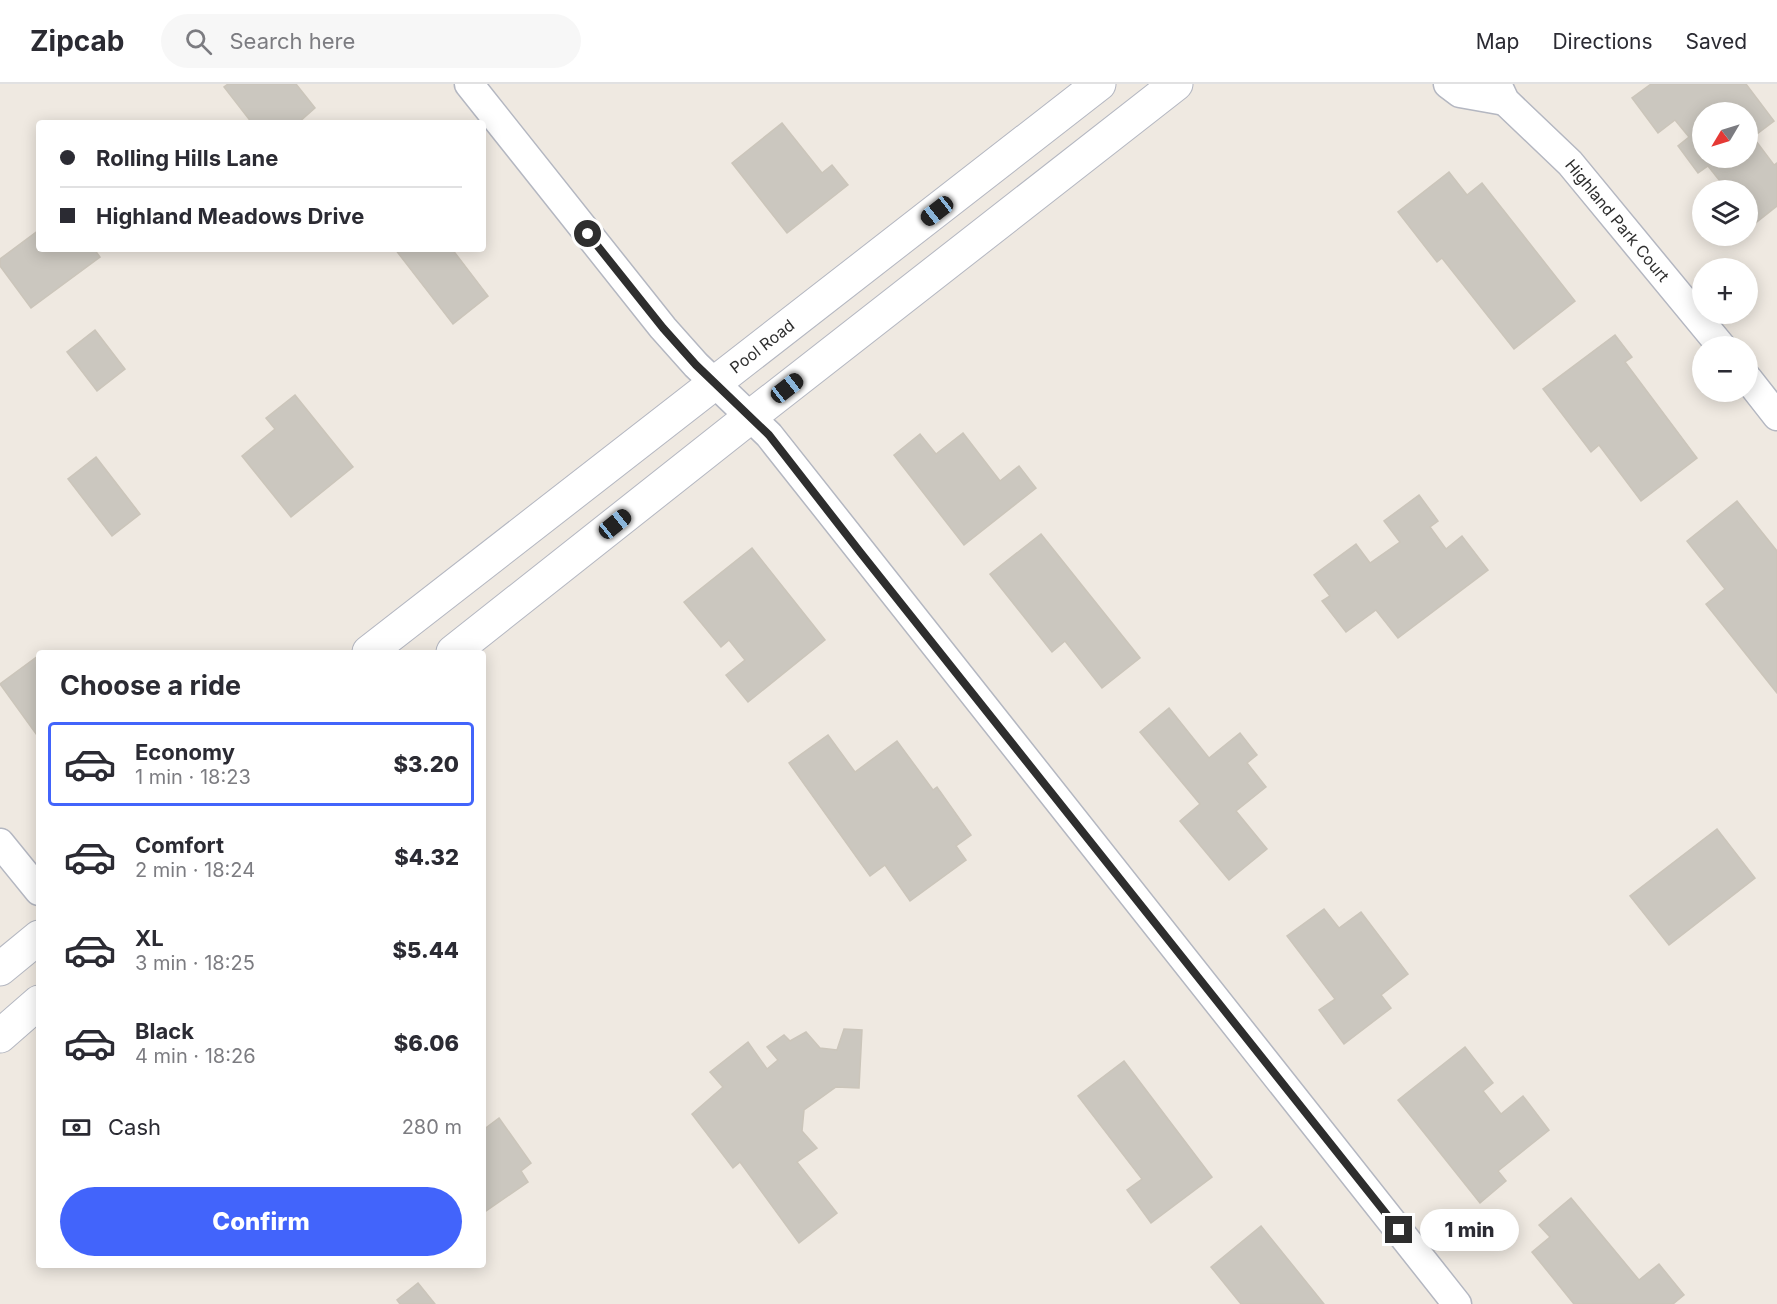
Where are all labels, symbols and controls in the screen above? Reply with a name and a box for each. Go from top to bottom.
search box [161,14,581,68]
text: Zipcab [30,24,125,58]
icon: search [182,25,215,58]
text: Search here [230,28,355,54]
text: Map [1476,29,1519,54]
text: Directions [1552,29,1653,54]
text: Saved [1686,29,1747,54]
north arrow [1692,102,1758,168]
map controls [1692,102,1758,402]
text: Rolling Hills Lane [96,145,278,171]
street label: Highland Park Court [1561,155,1674,286]
button: layers [1692,180,1758,246]
car [917,193,957,229]
text: Highland Meadows Drive [96,203,364,229]
route start [574,220,601,247]
button: + [1692,258,1758,324]
street label: Pool Road [726,315,798,378]
button: − [1692,336,1758,402]
car [767,370,807,406]
car [595,506,635,542]
text: Choose a ride [60,669,241,702]
icon: car [63,737,117,791]
text: Economy [135,739,235,765]
text: $3.20 [393,751,459,777]
text: 1 min · 18:23 [135,765,251,789]
icon: car [63,830,117,884]
text: Comfort [135,832,224,858]
text: $4.32 [394,844,459,870]
text: 2 min · 18:24 [135,858,255,882]
icon: car [63,923,117,977]
text: XL [135,925,164,951]
text: $5.44 [393,937,459,963]
text: 3 min · 18:25 [135,951,255,975]
icon: car [63,1016,117,1070]
text: Black [135,1018,194,1044]
text: $6.06 [394,1030,459,1056]
text: 4 min · 18:26 [135,1044,256,1068]
icon: cash [60,1111,93,1144]
text: Cash [108,1114,161,1140]
text: 280 m [402,1115,462,1139]
button: Confirm [60,1187,462,1256]
callout: 1 min [1420,1209,1519,1251]
route end [1385,1216,1412,1243]
text: 1 min [1444,1218,1495,1242]

